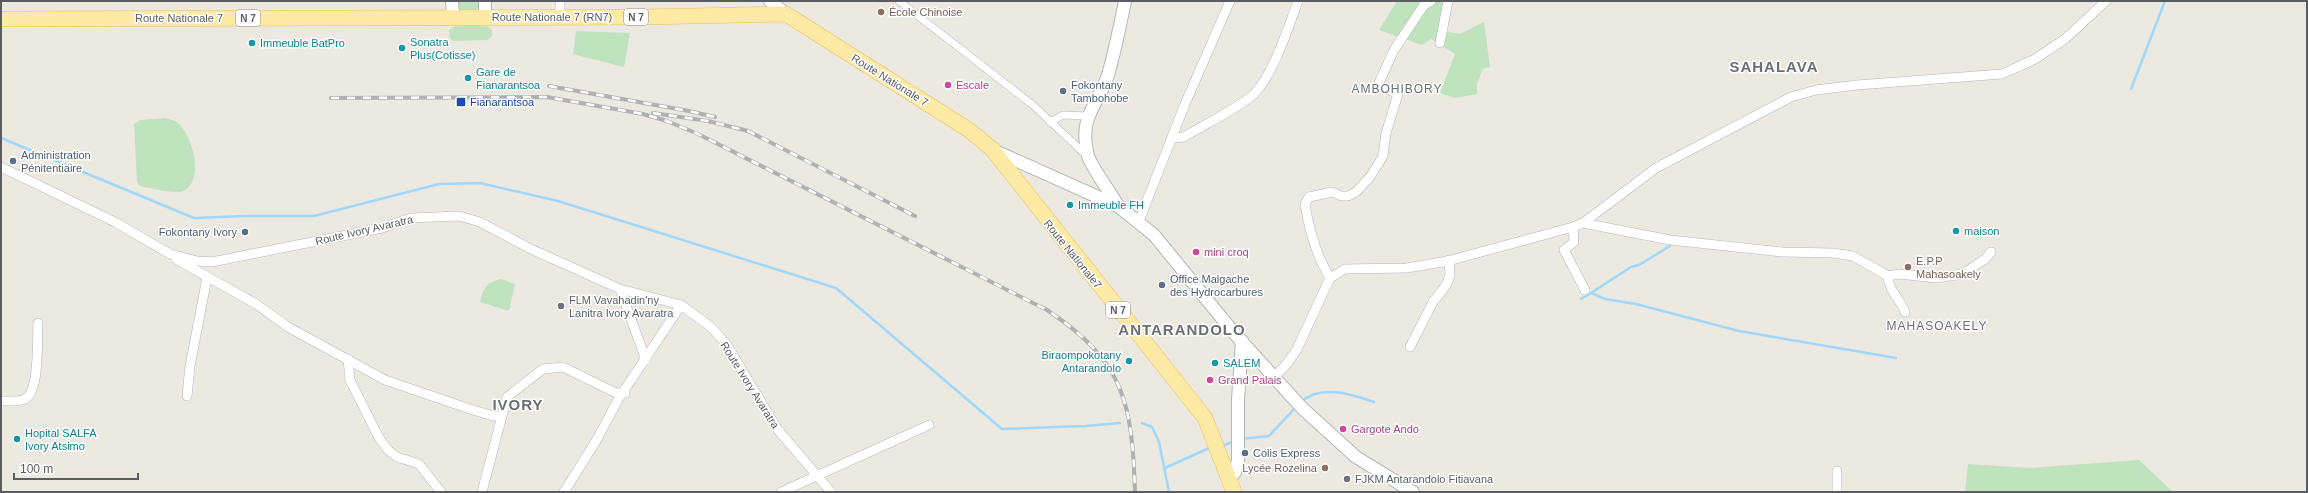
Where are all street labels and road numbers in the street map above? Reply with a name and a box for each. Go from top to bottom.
road number: N 7 [624,9,648,25]
road number: N 7 [236,10,260,26]
street label: Route Nationale 7 (RN7) [492,11,612,23]
street label: Route Nationale 7 [135,12,223,24]
street label: Route Nationale 7 [849,52,931,108]
street label: Route Ivory Avaratra [314,213,415,247]
street label: Route Nationale7 [1042,217,1104,291]
road number: N 7 [1106,302,1130,318]
street label: Route Ivory Avaratra [718,339,782,431]

